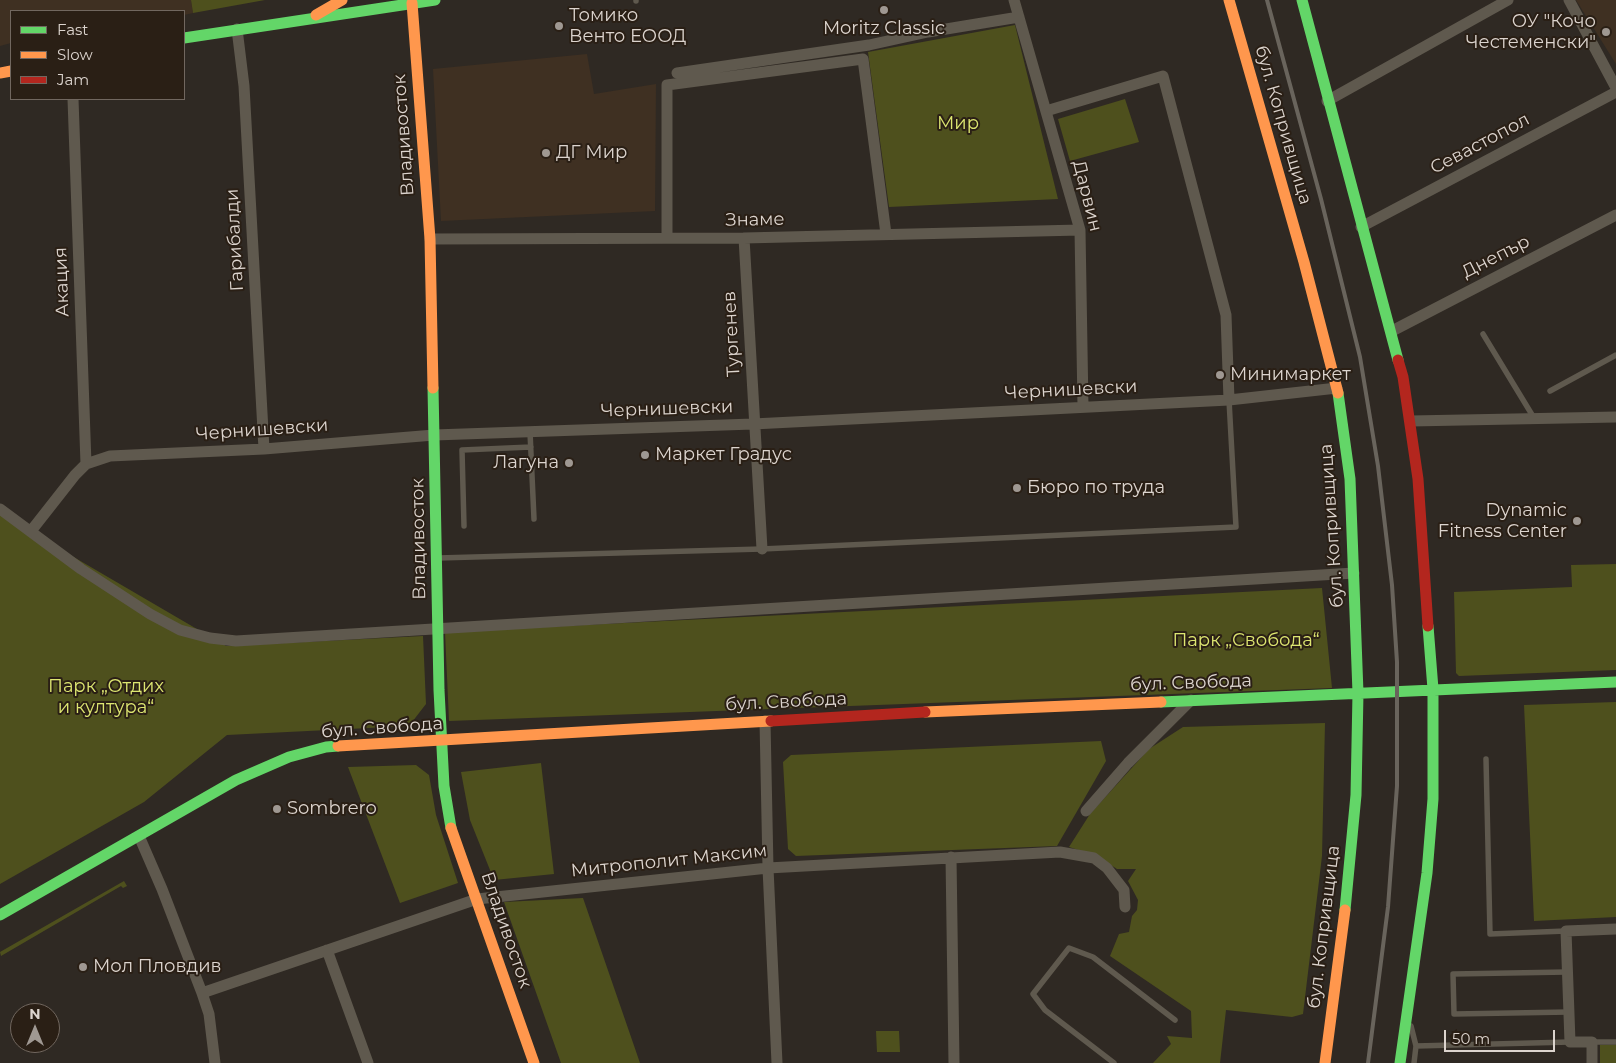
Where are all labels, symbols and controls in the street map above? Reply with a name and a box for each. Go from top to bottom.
marker: Moritz Classic [878,4,890,16]
place label: Томико Венто ЕООД [569,5,686,48]
legend [10,10,185,100]
place label: ОУ "Кочо Честеменски" [1466,11,1596,54]
place label: Moritz Classic [823,18,945,40]
text: Fast [57,20,88,39]
marker: Томико Венто ЕООД [553,20,565,32]
marker: ОУ "Кочо Честеменски" [1600,26,1612,38]
street label: бул. Копривщица [1250,43,1316,207]
text: Slow [57,45,93,64]
text: Jam [57,70,89,89]
street label: Владивосток [389,73,419,197]
street label: Севастопол [1427,109,1533,179]
park label: Мир [937,113,979,135]
place label: ДГ Мир [556,142,627,164]
marker: ДГ Мир [540,147,552,159]
street label: Дарвин [1068,158,1106,234]
street label: Гарибалди [222,188,248,292]
street label: Знаме [725,209,785,231]
street label: Днепър [1458,231,1534,283]
street label: Акация [50,247,74,317]
street label: Тургенев [719,291,745,377]
place label: Минимаркет [1230,364,1351,386]
marker: Минимаркет [1214,369,1226,381]
street label: Чернишевски [1004,376,1138,404]
street label: Чернишевски [600,396,734,422]
street label: Чернишевски [195,415,329,445]
street label: бул. Копривщица [1315,443,1349,609]
place label: Маркет Градус [655,444,792,466]
marker: Маркет Градус [639,449,651,461]
place label: Лагуна [493,452,559,474]
marker: Лагуна [563,457,575,469]
place label: Бюро по труда [1027,477,1165,499]
street label: Владивосток [407,478,431,600]
marker: Бюро по труда [1011,482,1023,494]
place label: Dynamic Fitness Center [1438,500,1567,542]
marker: Dynamic Fitness Center [1571,515,1583,527]
park label: Парк „Свобода“ [1172,630,1320,652]
street label: бул. Свобода [1130,670,1252,696]
park label: Парк „Отдих и култура“ [48,676,164,719]
street label: бул. Свобода [725,688,847,716]
street label: бул. Свобода [320,713,444,743]
place label: Sombrero [287,798,377,820]
marker: Sombrero [271,803,283,815]
street label: Митрополит Максим [570,840,768,882]
street label: бул. Копривщица [1303,844,1345,1010]
street label: Владивосток [476,869,536,991]
place label: Мол Пловдив [93,956,221,978]
marker: Мол Пловдив [77,961,89,973]
north arrow [10,1003,60,1053]
text: N [29,1005,41,1023]
scale bar [1446,1020,1557,1052]
text: 50 m [1452,1029,1490,1048]

